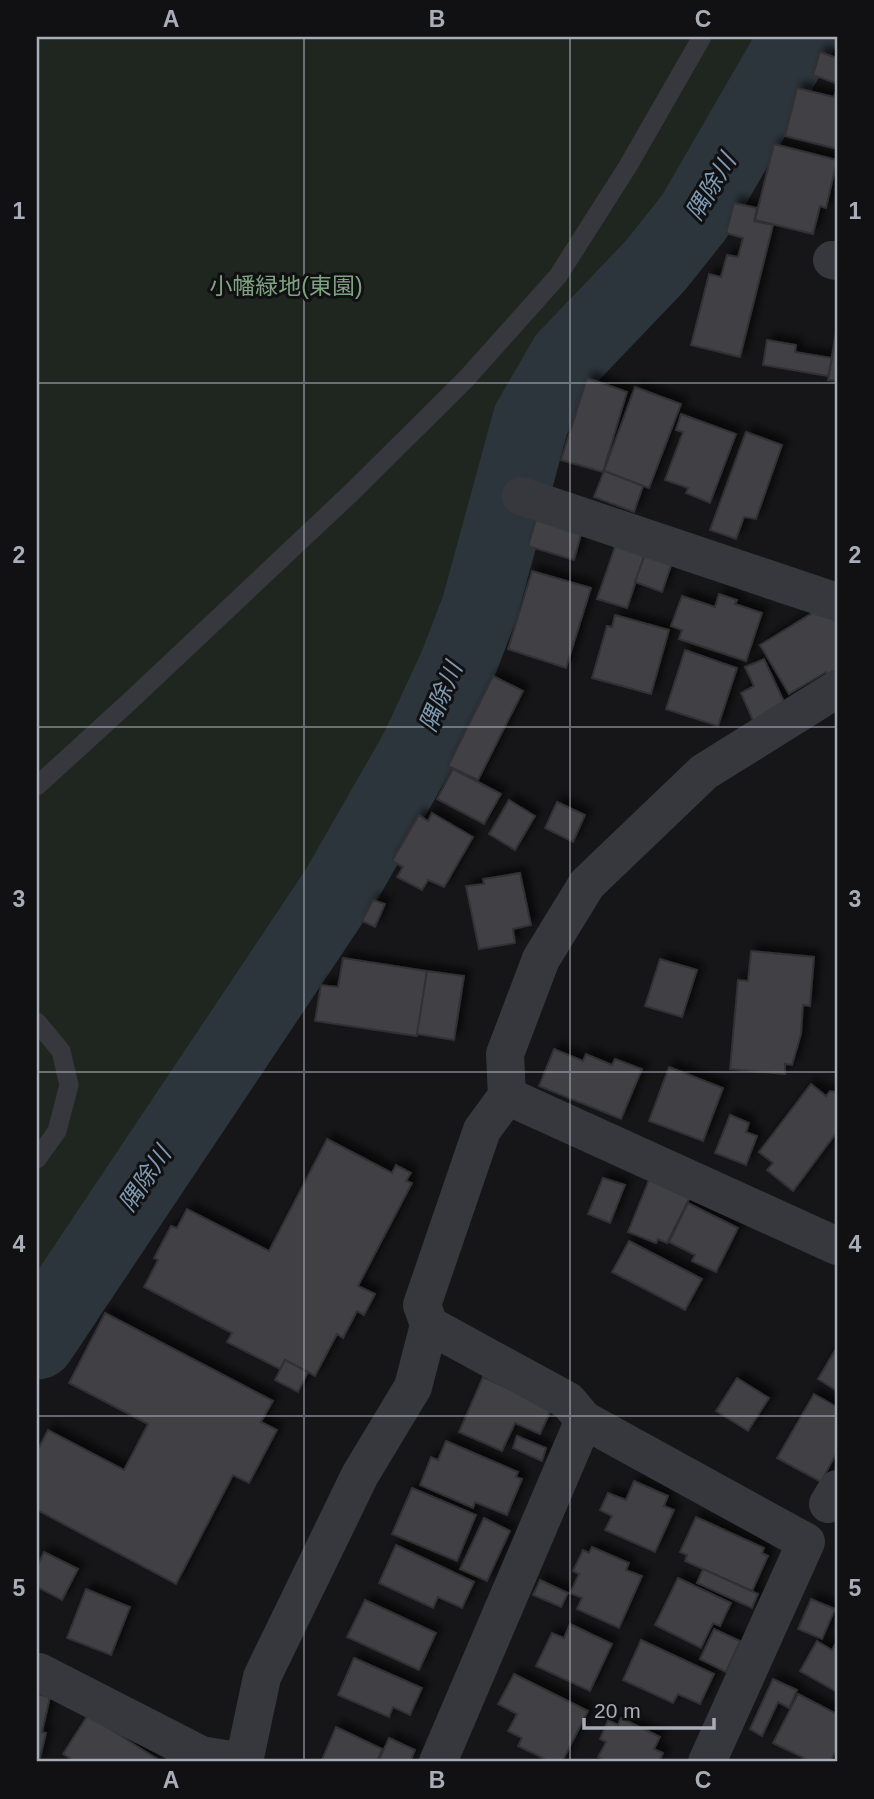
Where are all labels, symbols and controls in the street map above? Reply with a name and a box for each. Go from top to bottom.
text: A [163,6,179,32]
text: B [429,6,445,32]
text: C [695,6,711,32]
water label: 隅除川 [680,146,742,225]
text: 1 [13,198,26,224]
text: 1 [849,198,862,224]
park label: 小幡緑地(東園) [209,273,363,299]
text: 2 [13,542,25,568]
text: 2 [849,542,861,568]
water label: 隅除川 [414,656,468,735]
text: 3 [13,886,25,912]
text: 3 [849,886,861,912]
water label: 隅除川 [113,1139,178,1216]
text: 4 [13,1231,26,1257]
text: 4 [849,1231,862,1257]
text: 5 [13,1575,26,1601]
text: 5 [849,1575,862,1601]
scale bar [584,1687,713,1731]
text: 20 m [594,1699,641,1722]
text: A [163,1767,179,1793]
text: B [429,1767,445,1793]
text: C [695,1767,711,1793]

